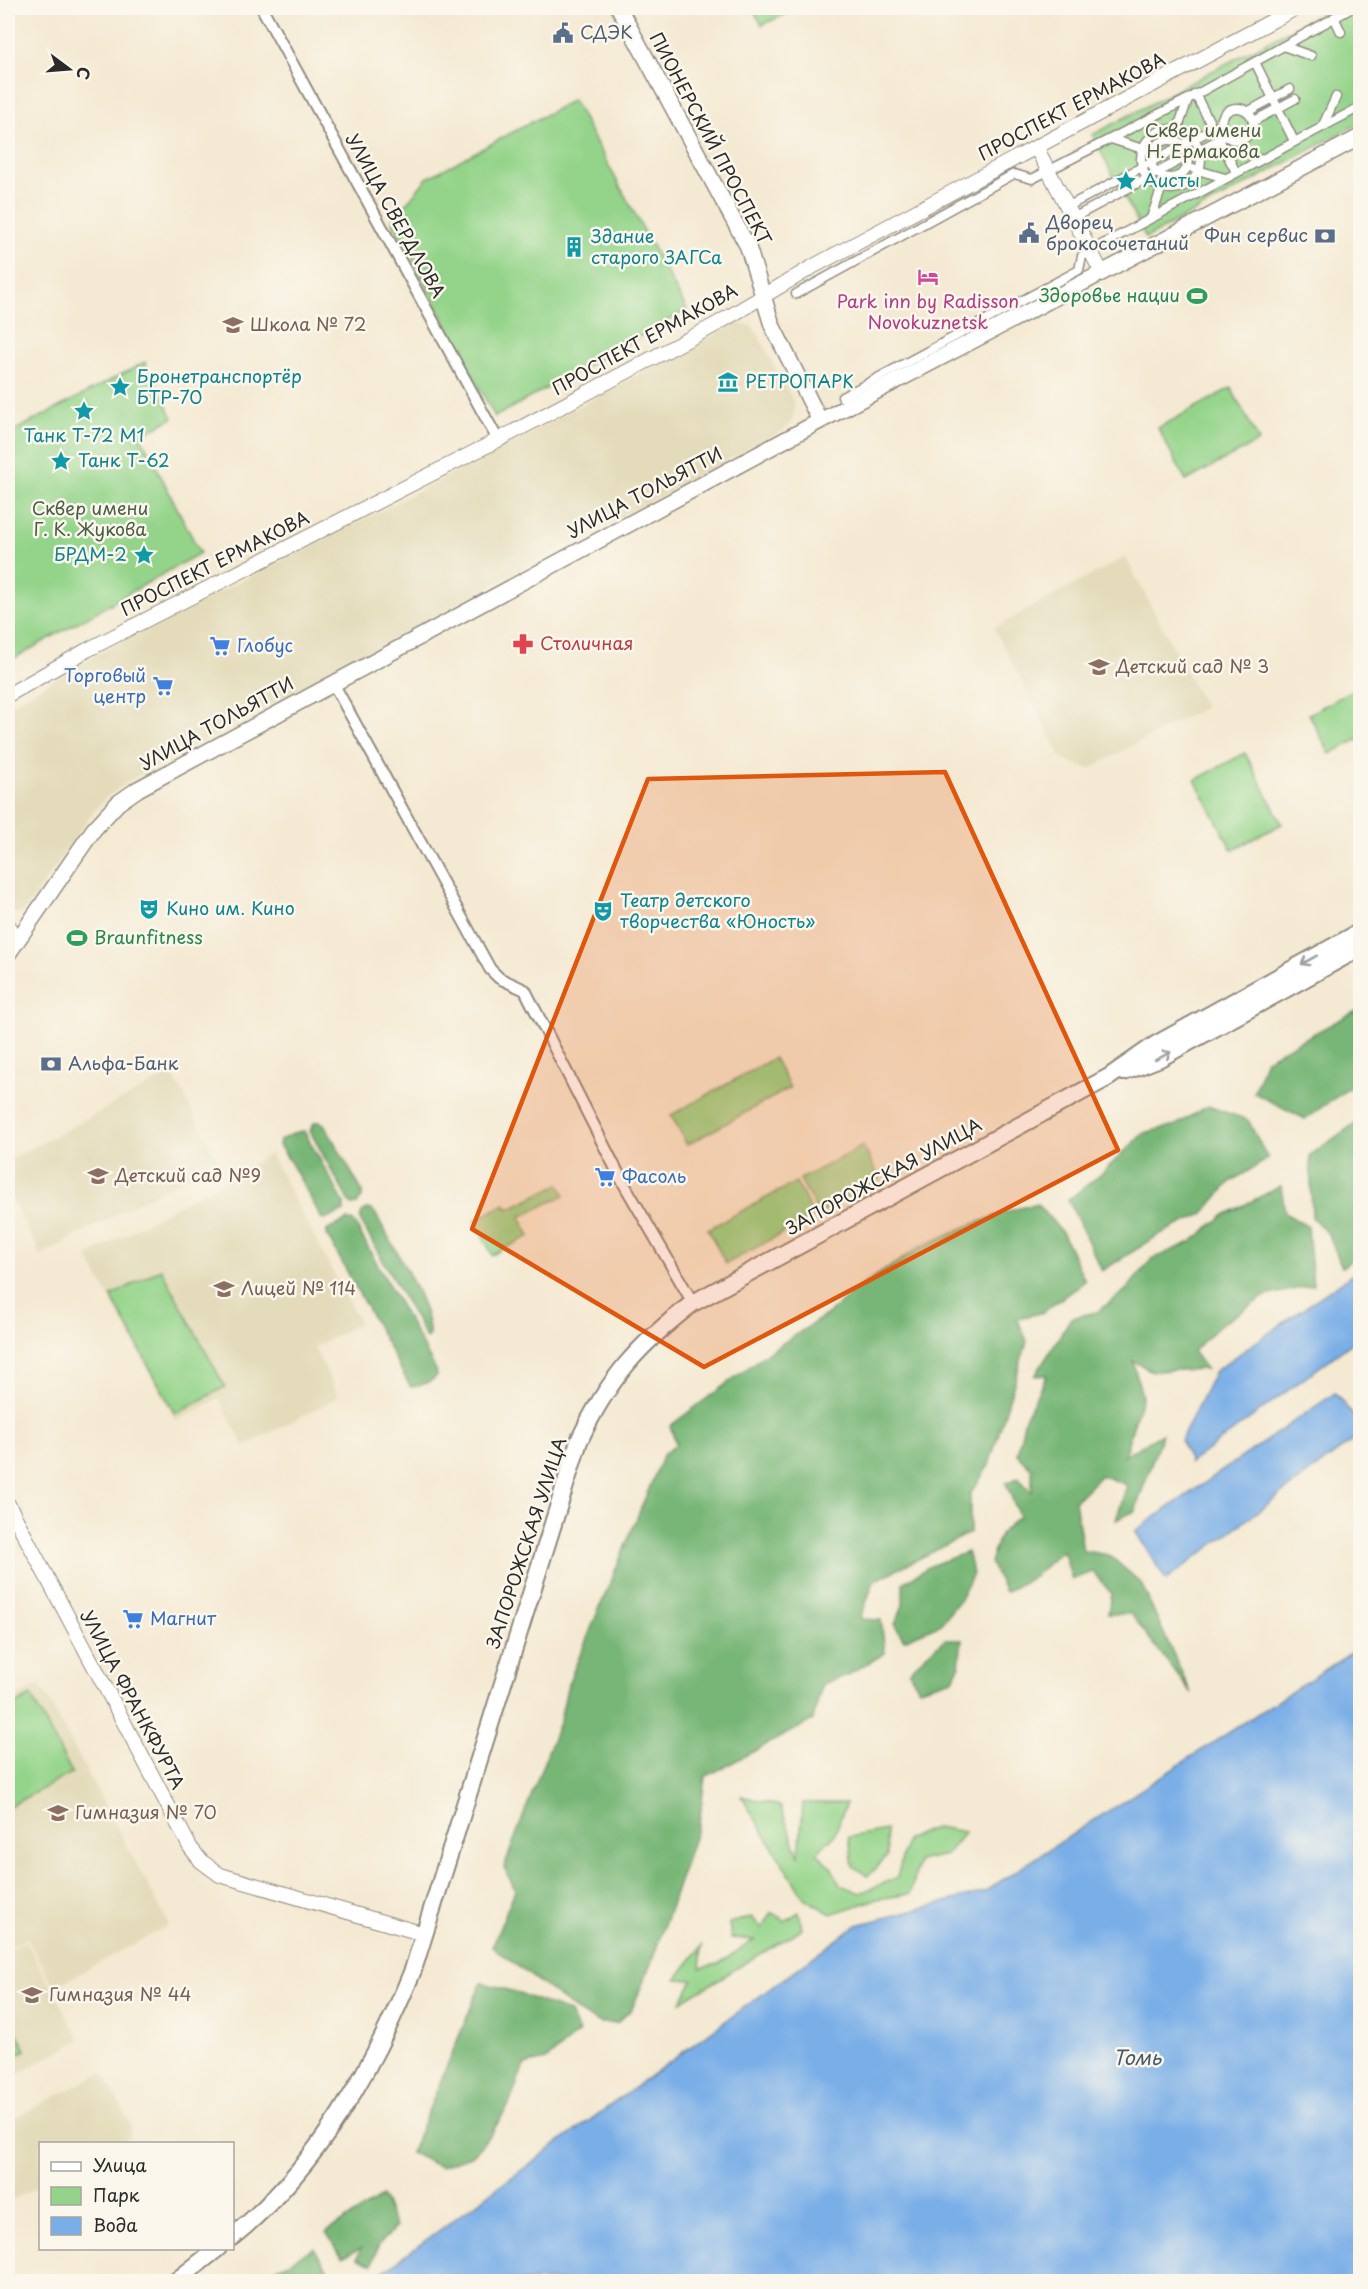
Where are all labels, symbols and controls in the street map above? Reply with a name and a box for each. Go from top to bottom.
place label: СДЭК [580,18,633,45]
public building icon: СДЭК [551,21,575,45]
street label: ПИОНЕРСКИЙ ПРОСПЕКТ [644,27,779,250]
north arrow [39,39,99,99]
street label: ПРОСПЕКТ ЕРМАКОВА [973,45,1170,166]
text: С [71,64,98,83]
park label: Сквер имени Н. Ермакова [1145,116,1261,164]
street label: УЛИЦА СВЕРДЛОВА [340,128,453,302]
place label: Аисты [1143,166,1200,193]
place icon: Аисты [1114,169,1138,193]
place label: Дворец брокосочетаний [1045,208,1189,256]
public building icon: Дворец брокосочетаний [1017,221,1041,245]
place label: Фин сервис [1204,221,1308,248]
place label: Здание старого ЗАГСа [591,222,722,270]
bank icon: Фин сервис [1313,224,1337,248]
building icon: Здание старого ЗАГСа [562,235,586,259]
hotel icon: Park inn by Radisson Novokuznetsk [916,265,940,289]
street label: ПРОСПЕКТ ЕРМАКОВА [547,276,742,401]
place label: Здоровье нации [1038,281,1180,308]
sports icon: Здоровье нации [1185,284,1209,308]
place label: Park inn by Radisson Novokuznetsk [837,287,1019,335]
place label: Школа № 72 [250,310,366,337]
school or university icon: Школа № 72 [221,313,245,337]
place label: Бронетранспортёр БТР-70 [137,362,302,410]
place label: РЕТРОПАРК [745,367,854,394]
museum icon: РЕТРОПАРК [716,370,740,394]
place icon: Бронетранспортёр БТР-70 [108,375,132,399]
place icon: Танк Т-72 М1 [72,399,96,423]
place label: Танк Т-72 М1 [23,421,145,448]
street label: УЛИЦА ТОЛЬЯТТИ [562,439,727,544]
place label: Танк Т-62 [78,446,170,473]
place icon: Танк Т-62 [49,449,73,473]
park label: Сквер имени Г. К. Жукова [32,494,148,542]
street label: ПРОСПЕКТ ЕРМАКОВА [115,503,313,622]
place label: БРДМ-2 [54,540,127,567]
place icon: БРДМ-2 [132,543,156,567]
place label: Столичная [540,629,634,656]
place label: Глобус [237,631,293,658]
pharmacy icon: Столичная [511,632,535,656]
supermarket icon: Глобус [208,634,232,658]
place label: Детский сад № 3 [1115,652,1269,679]
school or university icon: Детский сад № 3 [1087,655,1111,679]
place label: Торговый центр [64,661,146,709]
street label: УЛИЦА ТОЛЬЯТТИ [134,669,298,776]
supermarket icon: Торговый центр [151,674,175,698]
place label: Театр детского творчества «Юность» [620,886,815,934]
place label: Кино им. Кино [166,894,295,921]
theatre icon: Кино им. Кино [137,897,161,921]
theatre icon: Театр детского творчества «Юность» [591,899,615,923]
place label: Braunfitness [94,923,203,950]
sports icon: Braunfitness [65,926,89,950]
one-way arrow [1301,954,1318,966]
place label: Альфа-Банк [68,1049,179,1076]
one-way arrow [1154,1050,1172,1061]
bank icon: Альфа-Банк [39,1052,63,1076]
street label: ЗАПОРОЖСКАЯ УЛИЦА [780,1110,987,1241]
place label: Детский сад №9 [114,1161,261,1188]
place label: Фасоль [622,1162,686,1189]
school or university icon: Детский сад №9 [86,1164,110,1188]
supermarket icon: Фасоль [593,1165,617,1189]
place label: Лицей № 114 [241,1274,356,1301]
school or university icon: Лицей № 114 [212,1277,236,1301]
street label: ЗАПОРОЖСКАЯ УЛИЦА [479,1433,573,1652]
place label: Магнит [150,1604,217,1631]
street label: УЛИЦА ФРАНКФУРТА [75,1605,192,1794]
supermarket icon: Магнит [121,1607,145,1631]
place label: Гимназия № 70 [75,1798,217,1825]
school or university icon: Гимназия № 70 [46,1801,70,1825]
place label: Гимназия № 44 [49,1980,192,2007]
school or university icon: Гимназия № 44 [20,1983,44,2007]
water label: Томь [1113,2042,1162,2072]
legend [39,2142,234,2250]
text: Улица [93,2151,147,2178]
text: Парк [93,2181,140,2208]
text: Вода [93,2211,138,2238]

